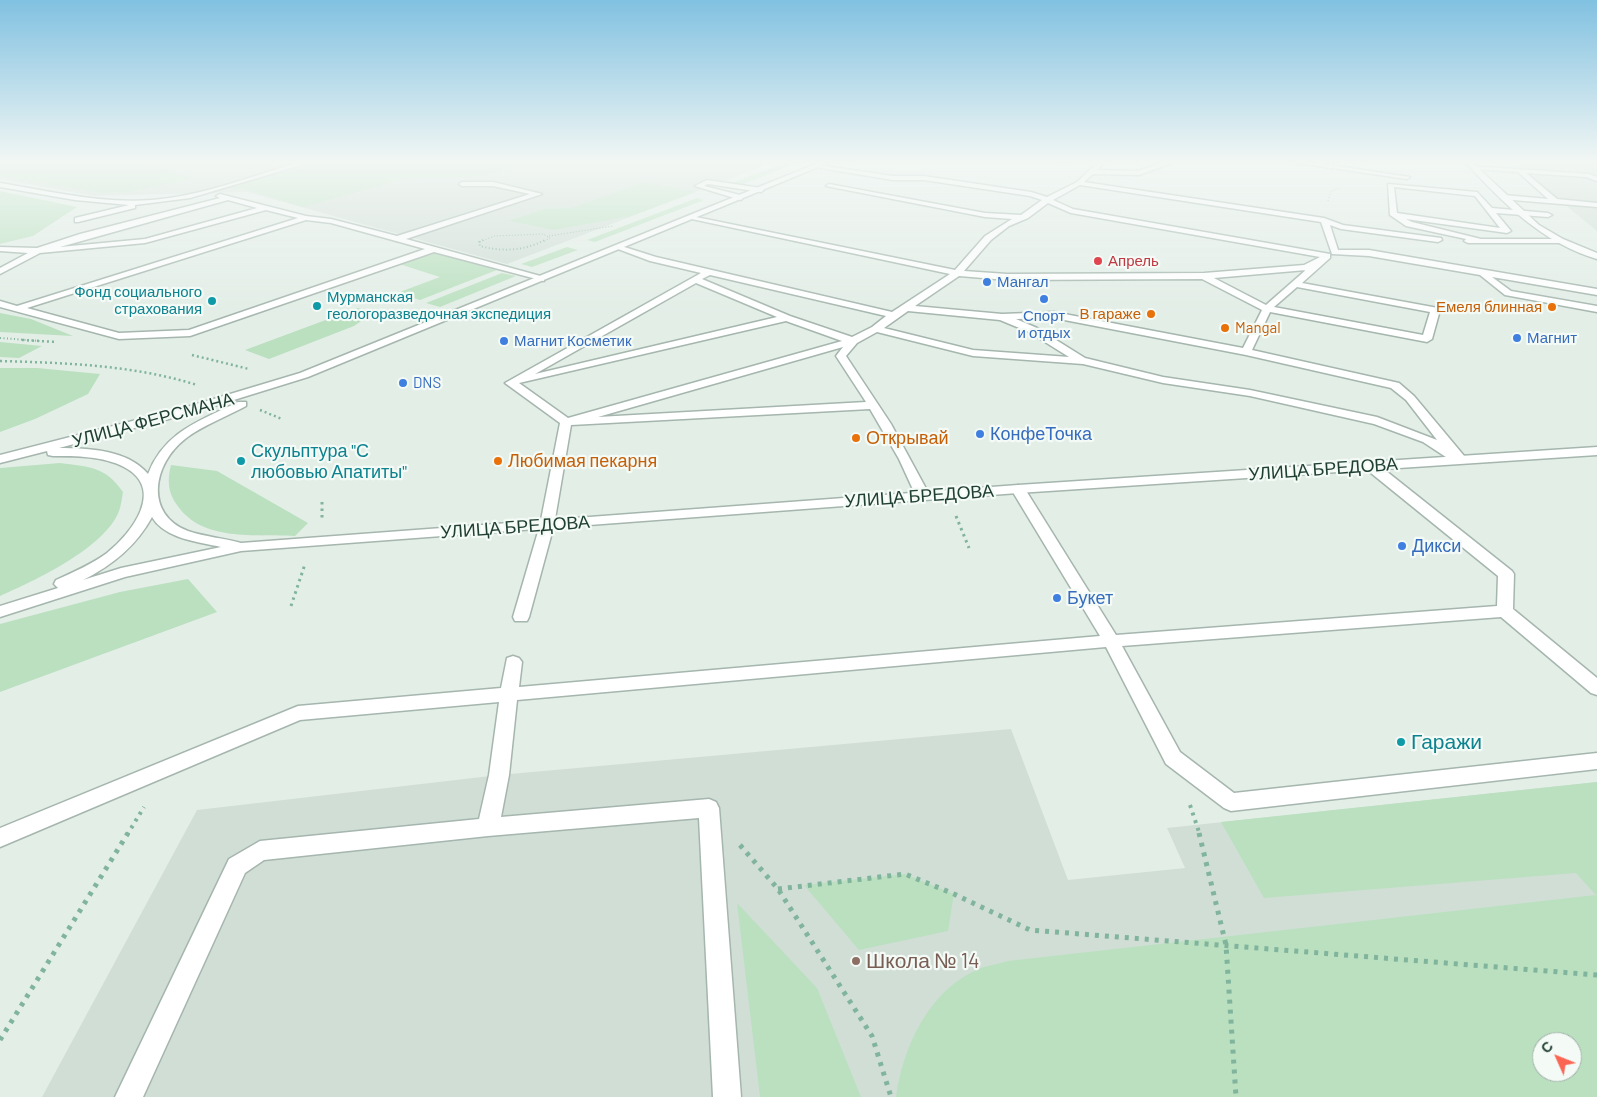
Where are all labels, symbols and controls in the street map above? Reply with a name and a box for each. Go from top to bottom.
place label: Апрель [1108,252,1159,270]
marker: Апрель [1092,255,1104,267]
place label: Мангал [997,273,1049,291]
marker: Мангал [981,276,993,288]
place label: Фонд социального страхования [74,283,202,318]
place label: Мурманская геологоразведочная экспедиция [327,288,551,323]
marker: Спорт и отдых [1038,293,1050,305]
marker: Фонд социального страхования [206,295,218,307]
place label: Емеля блинная [1436,298,1542,316]
marker: Мурманская геологоразведочная экспедиция [311,300,323,312]
marker: Емеля блинная [1546,301,1558,313]
place label: В гараже [1079,305,1141,323]
place label: Спорт и отдых [1018,307,1070,342]
marker: В гараже [1145,308,1157,320]
place label: Mangal [1235,319,1281,337]
marker: Mangal [1219,322,1231,334]
place label: Магнит [1527,329,1577,347]
place label: Магнит Косметик [514,332,632,350]
marker: Магнит [1511,332,1523,344]
marker: Магнит Косметик [498,335,510,347]
place label: DNS [413,374,441,392]
marker: DNS [397,377,409,389]
street label: УЛИЦА ФЕРСМАНА [70,388,236,452]
place label: КонфеТочка [990,423,1092,445]
place label: Открывай [866,427,948,449]
marker: КонфеТочка [974,428,986,440]
marker: Открывай [850,432,862,444]
place label: Скульптура "С любовью Апатиты" [251,440,407,482]
place label: Любимая пекарня [508,450,657,472]
street label: УЛИЦА БРЕДОВА [1247,453,1399,485]
marker: Скульптура "С любовью Апатиты" [235,455,247,467]
marker: Любимая пекарня [492,455,504,467]
street label: УЛИЦА БРЕДОВА [843,480,995,512]
street label: УЛИЦА БРЕДОВА [439,511,591,543]
place label: Дикси [1412,535,1461,557]
marker: Дикси [1396,540,1408,552]
place label: Букет [1067,587,1113,609]
marker: Букет [1051,592,1063,604]
place label: Гаражи [1411,729,1482,755]
marker: Гаражи [1395,736,1407,748]
place label: Школа № 14 [866,948,980,974]
marker: Школа № 14 [850,955,862,967]
north arrow [1532,1032,1582,1082]
text: С [1537,1037,1556,1056]

